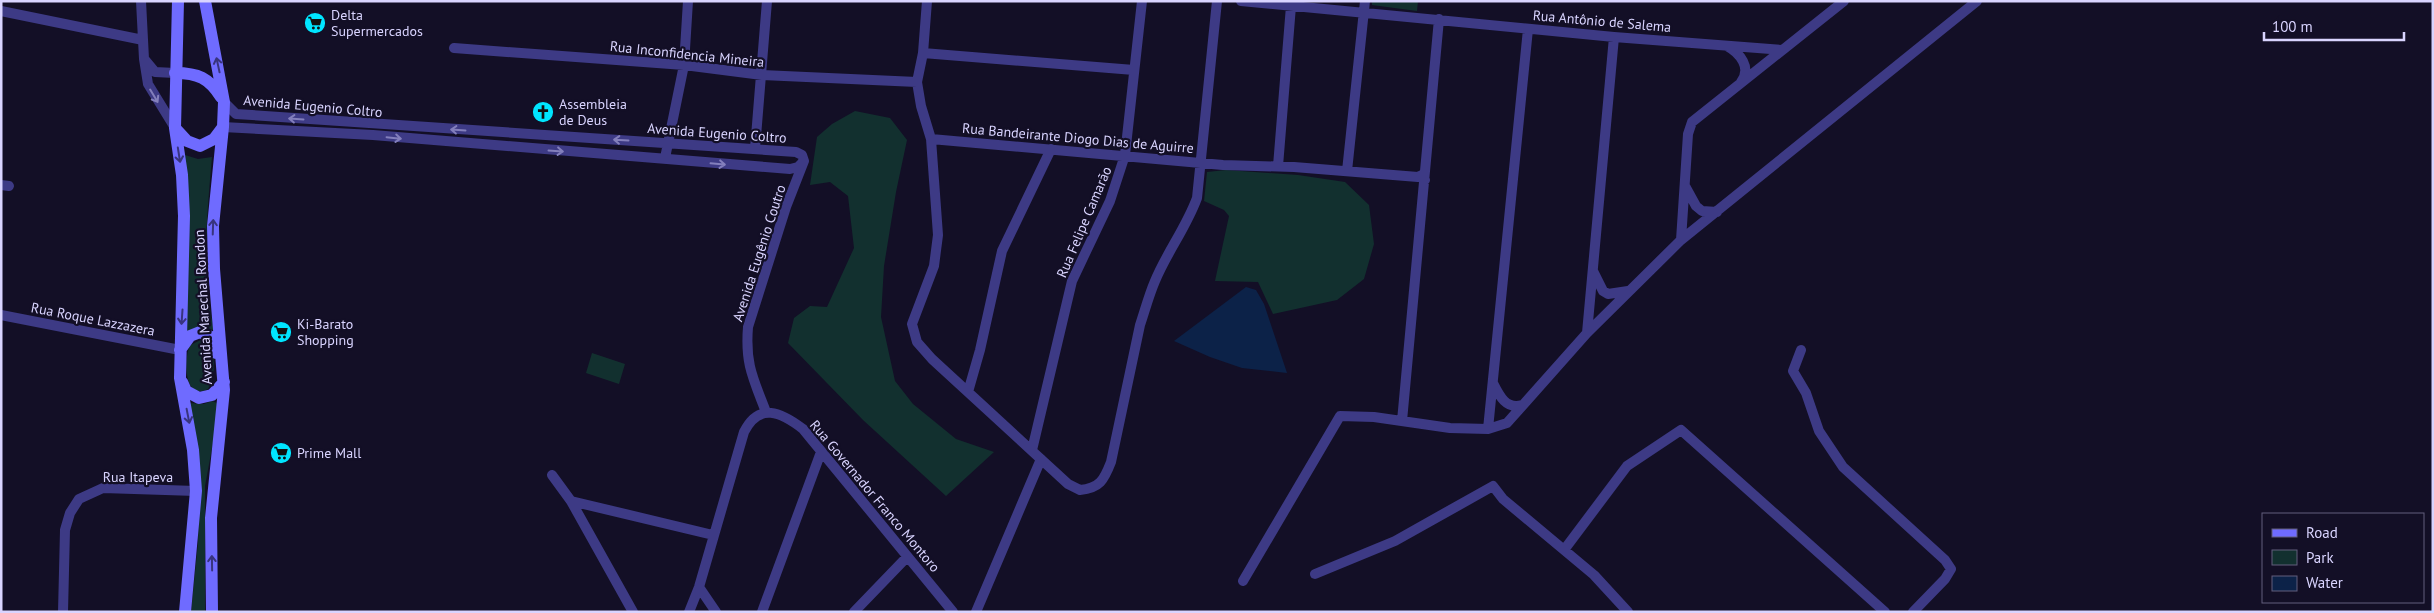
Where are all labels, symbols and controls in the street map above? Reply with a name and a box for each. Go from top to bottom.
place label: Delta Supermercados [331,6,423,40]
street label: Rua Antônio de Salema [1532,6,1672,36]
scale bar [2264,10,2404,42]
supermarket icon: Delta Supermercados [303,11,327,35]
text: 100 m [2272,17,2313,36]
street label: Rua Inconfidencia Mineira [609,37,765,71]
one-way arrow [212,58,222,74]
one-way arrow [150,88,160,102]
street label: Avenida Eugenio Coltro [243,91,383,121]
place label: Assembleia de Deus [559,95,627,129]
church icon: Assembleia de Deus [531,100,555,124]
one-way arrow [289,114,305,123]
street label: Avenida Eugenio Coltro [647,119,787,147]
street label: Rua Bandeirante Diogo Dias de Aguirre [961,119,1195,157]
one-way arrow [451,125,467,135]
one-way arrow [386,133,402,143]
one-way arrow [613,135,629,144]
one-way arrow [174,146,184,162]
one-way arrow [548,146,564,155]
one-way arrow [710,159,726,168]
street label: Rua Felipe Camarão [1052,164,1116,280]
street label: Avenida Eugênio Coutro [728,182,790,324]
one-way arrow [209,219,218,235]
street label: Avenida Marechal Rondon [190,229,216,385]
street label: Rua Roque Lazzazera [30,298,156,340]
one-way arrow [177,309,186,325]
place label: Ki-Barato Shopping [297,315,354,349]
supermarket icon: Ki-Barato Shopping [269,320,293,344]
one-way arrow [183,407,193,423]
street label: Rua Governador Franco Montoro [806,416,944,576]
supermarket icon: Prime Mall [269,441,293,465]
place label: Prime Mall [297,444,361,462]
street label: Rua Itapeva [103,468,173,486]
legend [2262,513,2424,603]
text: Road [2306,523,2338,542]
text: Park [2306,548,2334,567]
one-way arrow [207,555,217,572]
text: Water [2306,573,2343,592]

